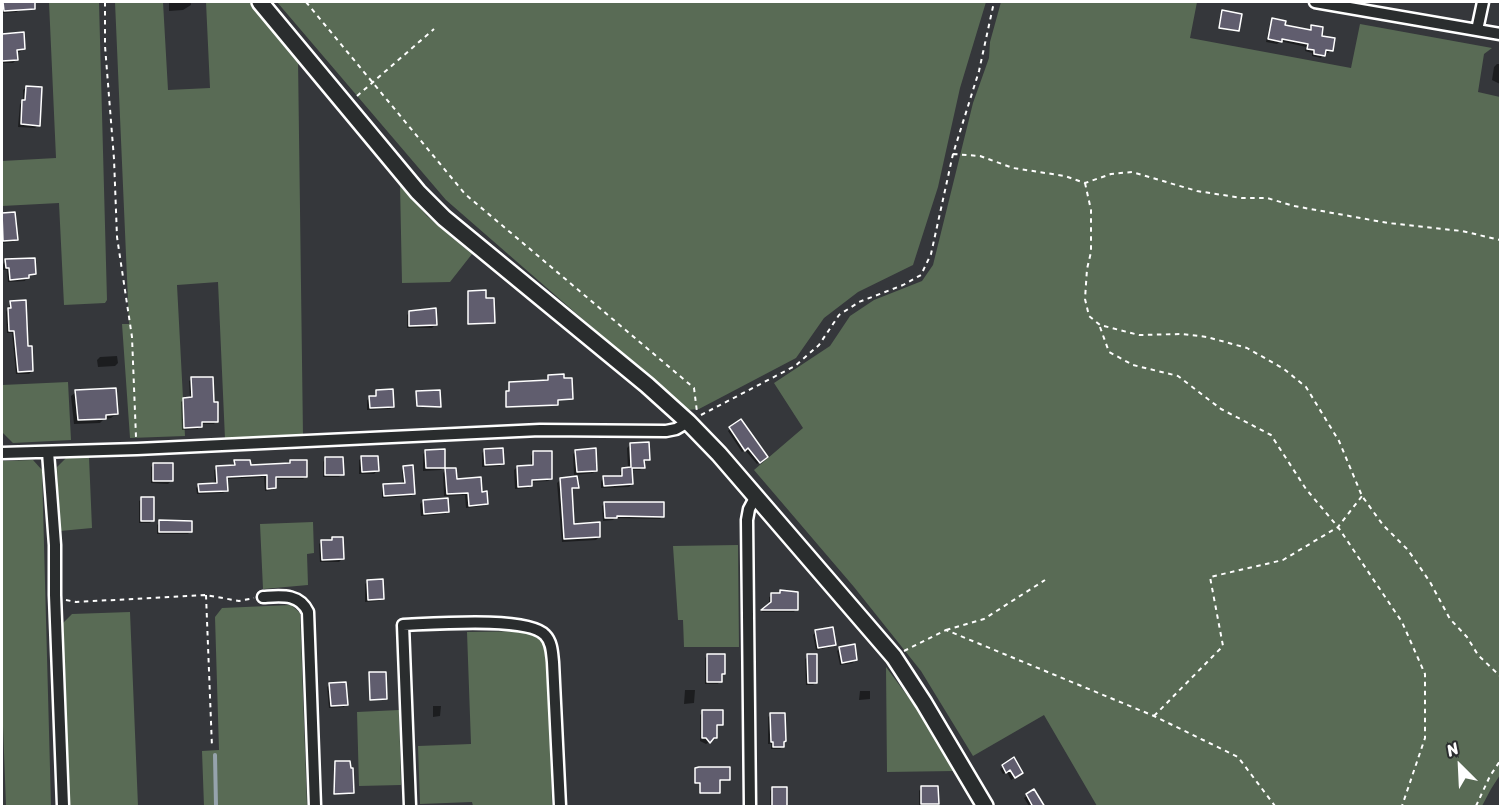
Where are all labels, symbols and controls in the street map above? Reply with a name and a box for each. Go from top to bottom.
text: N [1442,734,1463,765]
north arrow [1430,736,1490,796]

